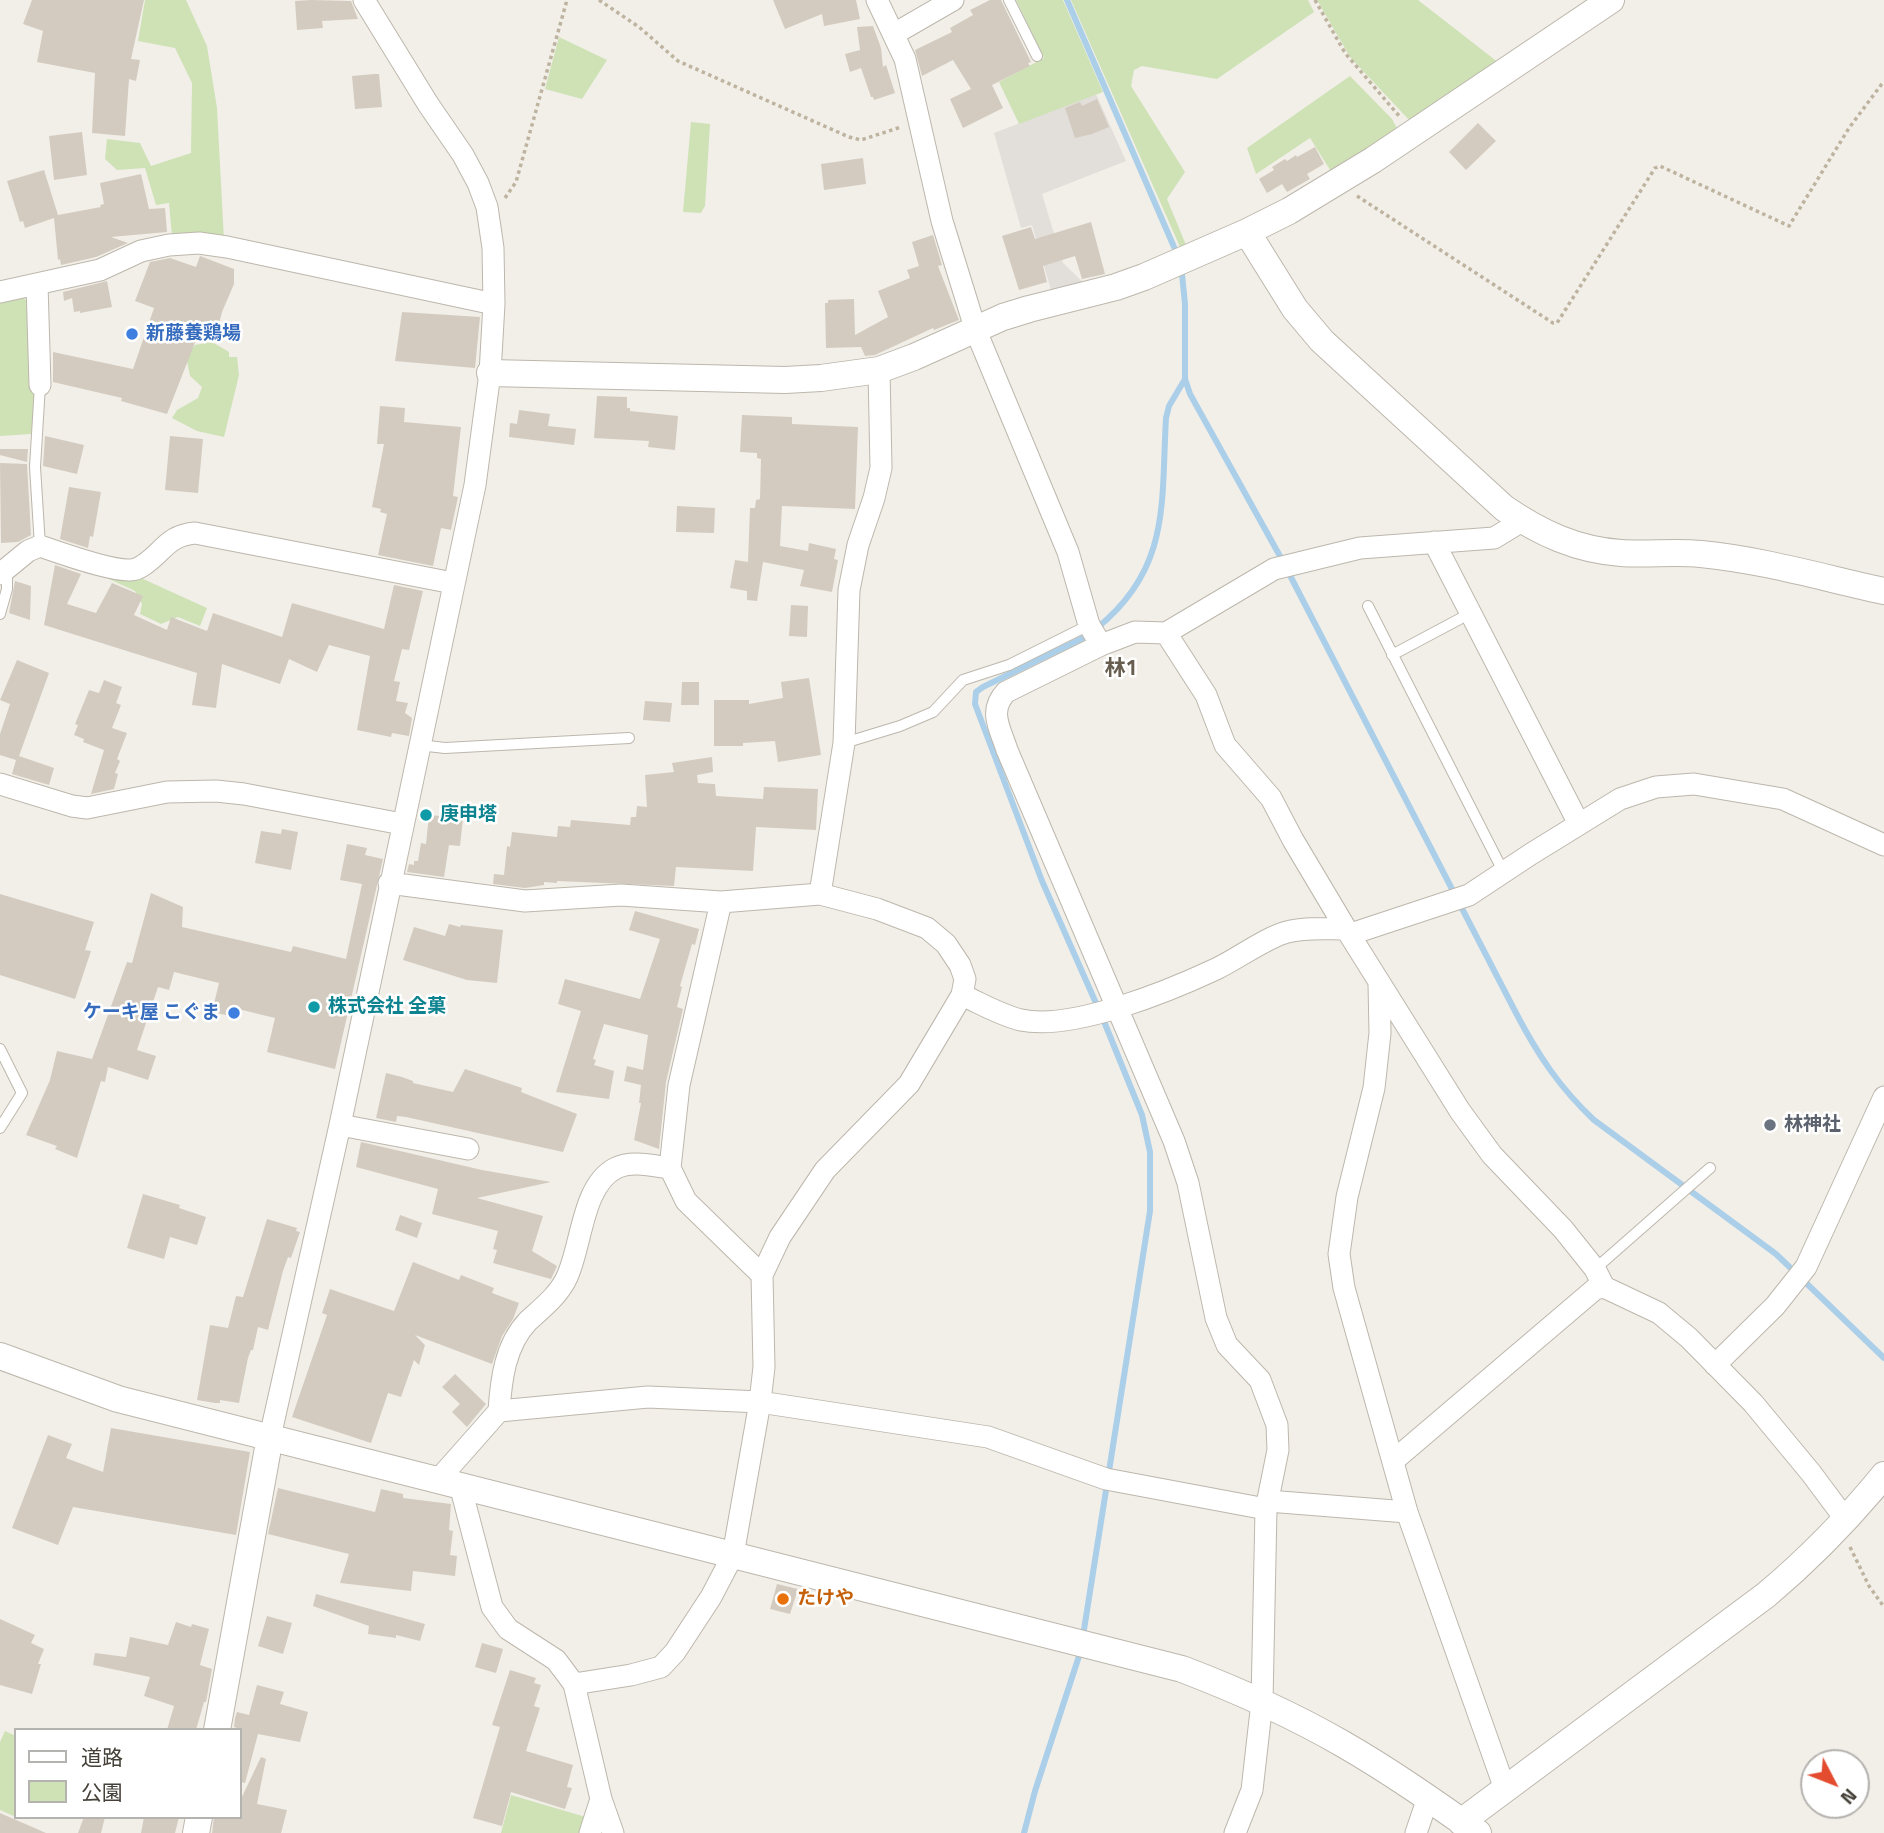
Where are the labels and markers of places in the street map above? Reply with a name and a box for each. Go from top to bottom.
place label: 新藤養鶏場 [146,323,241,345]
marker: 新藤養鶏場 [124,326,140,342]
place label: 庚申塔 [440,804,497,826]
marker: 庚申塔 [418,807,434,823]
place label: 株式会社 全菓 [328,996,446,1018]
marker: 株式会社 全菓 [306,999,322,1015]
place label: ケーキ屋 こぐま [83,1002,220,1024]
marker: ケーキ屋 こぐま [226,1005,242,1021]
place label: 林神社 [1784,1114,1841,1136]
marker: 林神社 [1762,1117,1778,1133]
place label: たけや [797,1588,854,1610]
marker: たけや [775,1591,791,1607]

